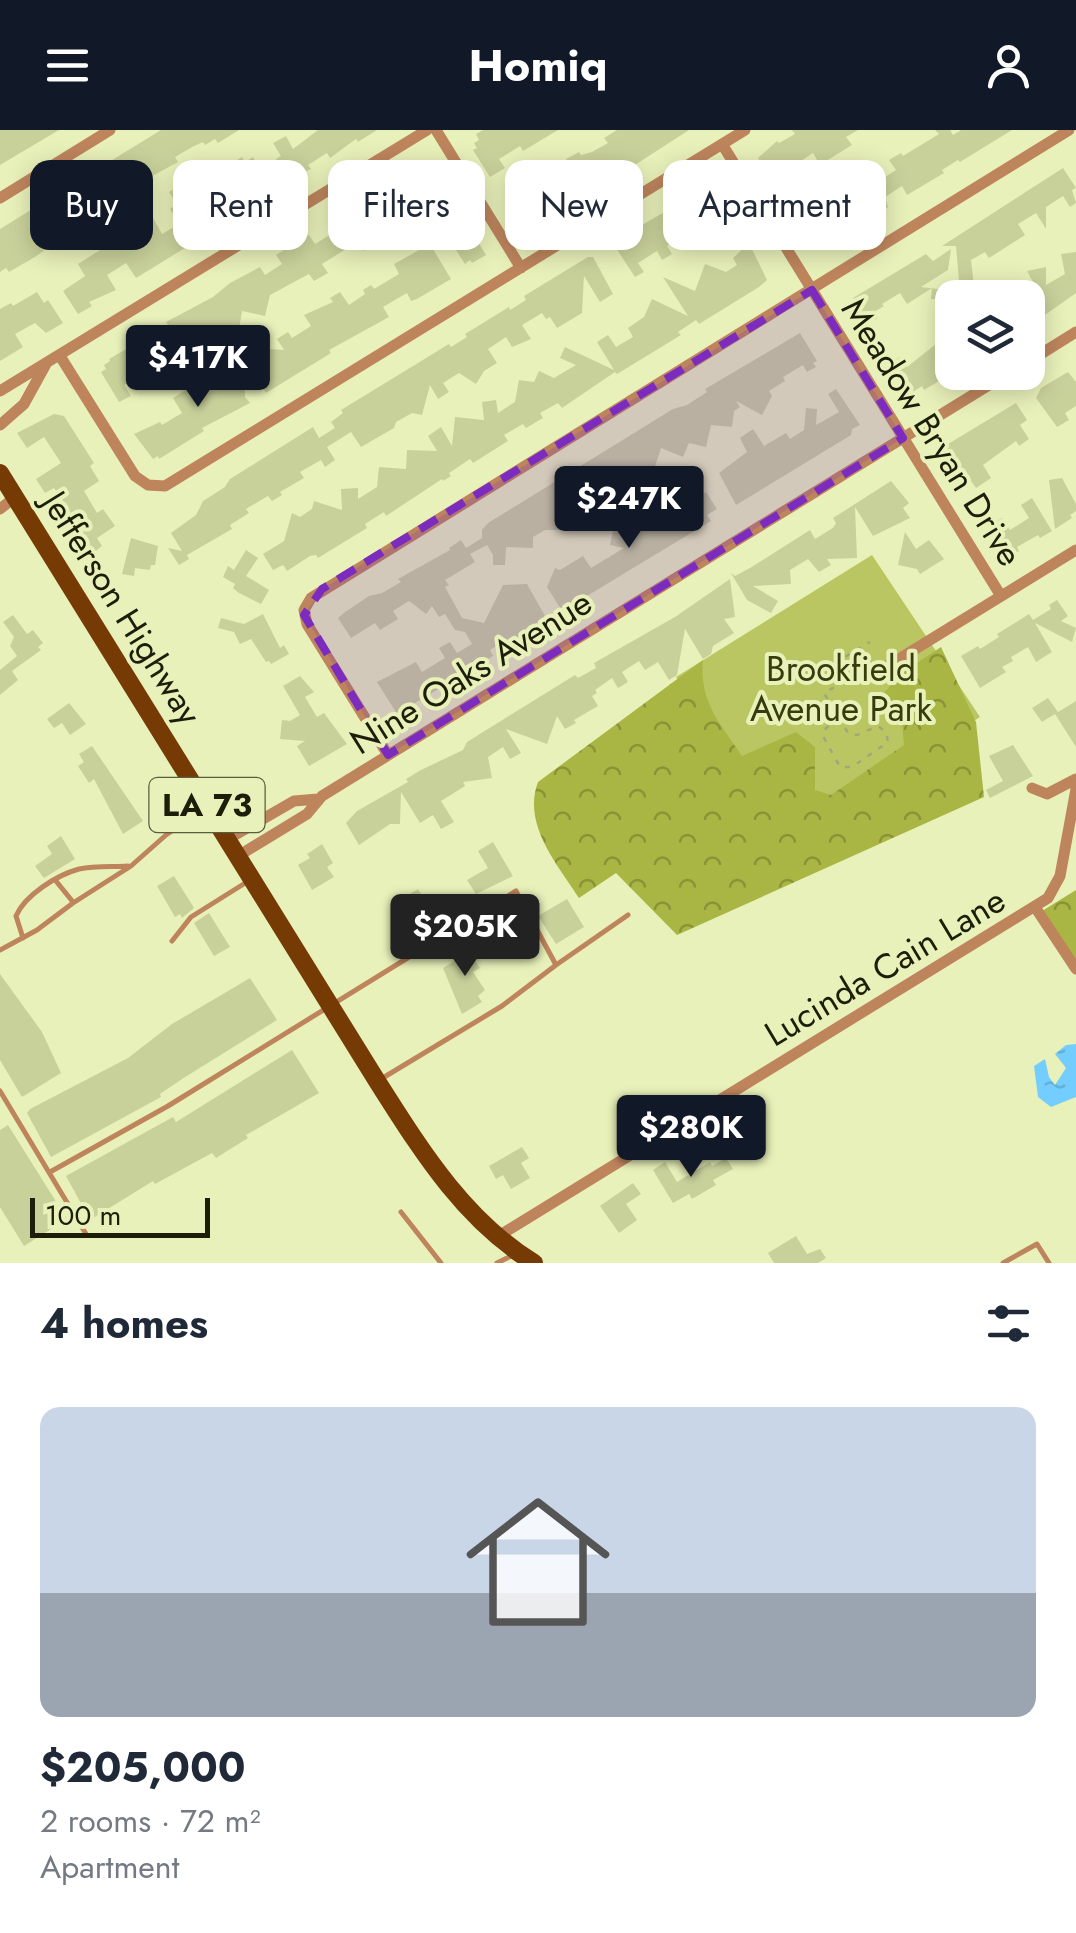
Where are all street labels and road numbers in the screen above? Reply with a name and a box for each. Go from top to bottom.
street label: Meadow Bryan Drive [829,288,1035,576]
street label: Jefferson Highway [28,478,214,735]
street label: Nine Oaks Avenue [340,577,602,767]
road number: LA 73 [150,778,264,832]
street label: Lucinda Cain Lane [755,875,1015,1059]

